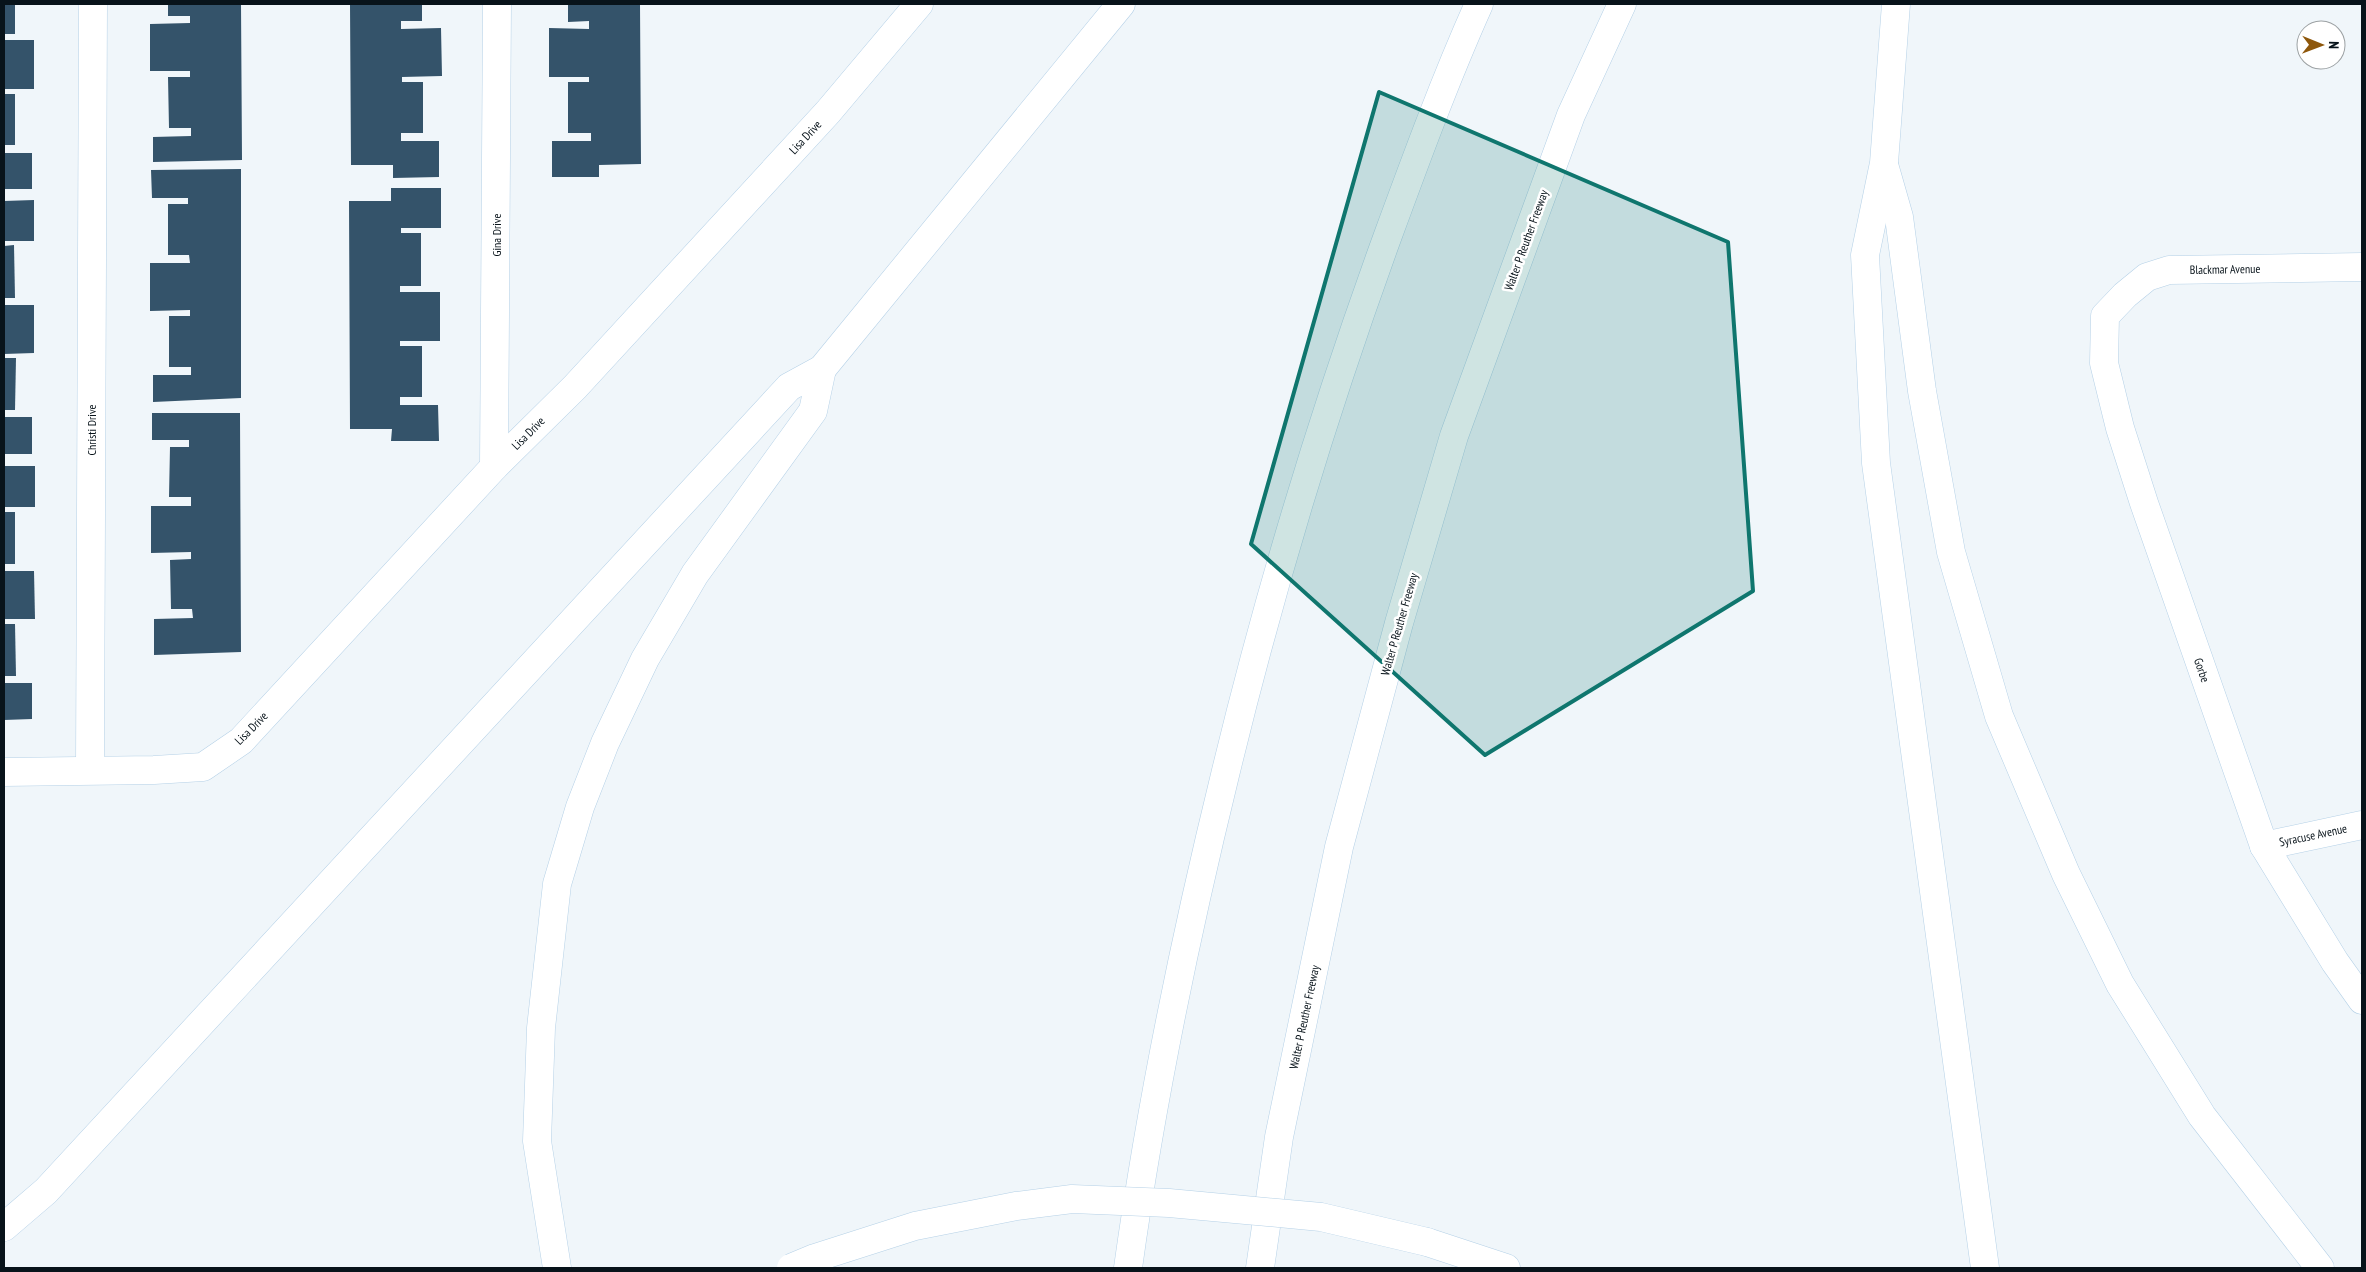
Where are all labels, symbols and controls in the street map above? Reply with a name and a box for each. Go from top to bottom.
north arrow [2296,20,2346,70]
text: N [2325,41,2343,49]
street label: Lisa Drive [786,117,824,157]
street label: Walter P Reuther Freeway [1501,187,1551,292]
street label: Gina Drive [489,214,504,256]
street label: Blackmar Avenue [2190,261,2260,277]
street label: Christi Drive [84,404,99,455]
street label: Lisa Drive [508,413,548,453]
street label: Walter P Reuther Freeway [1377,571,1421,677]
street label: Gorbe [2191,656,2213,684]
street label: Lisa Drive [231,708,271,748]
street label: Syracuse Avenue [2278,821,2348,849]
street label: Walter P Reuther Freeway [1286,963,1322,1070]

